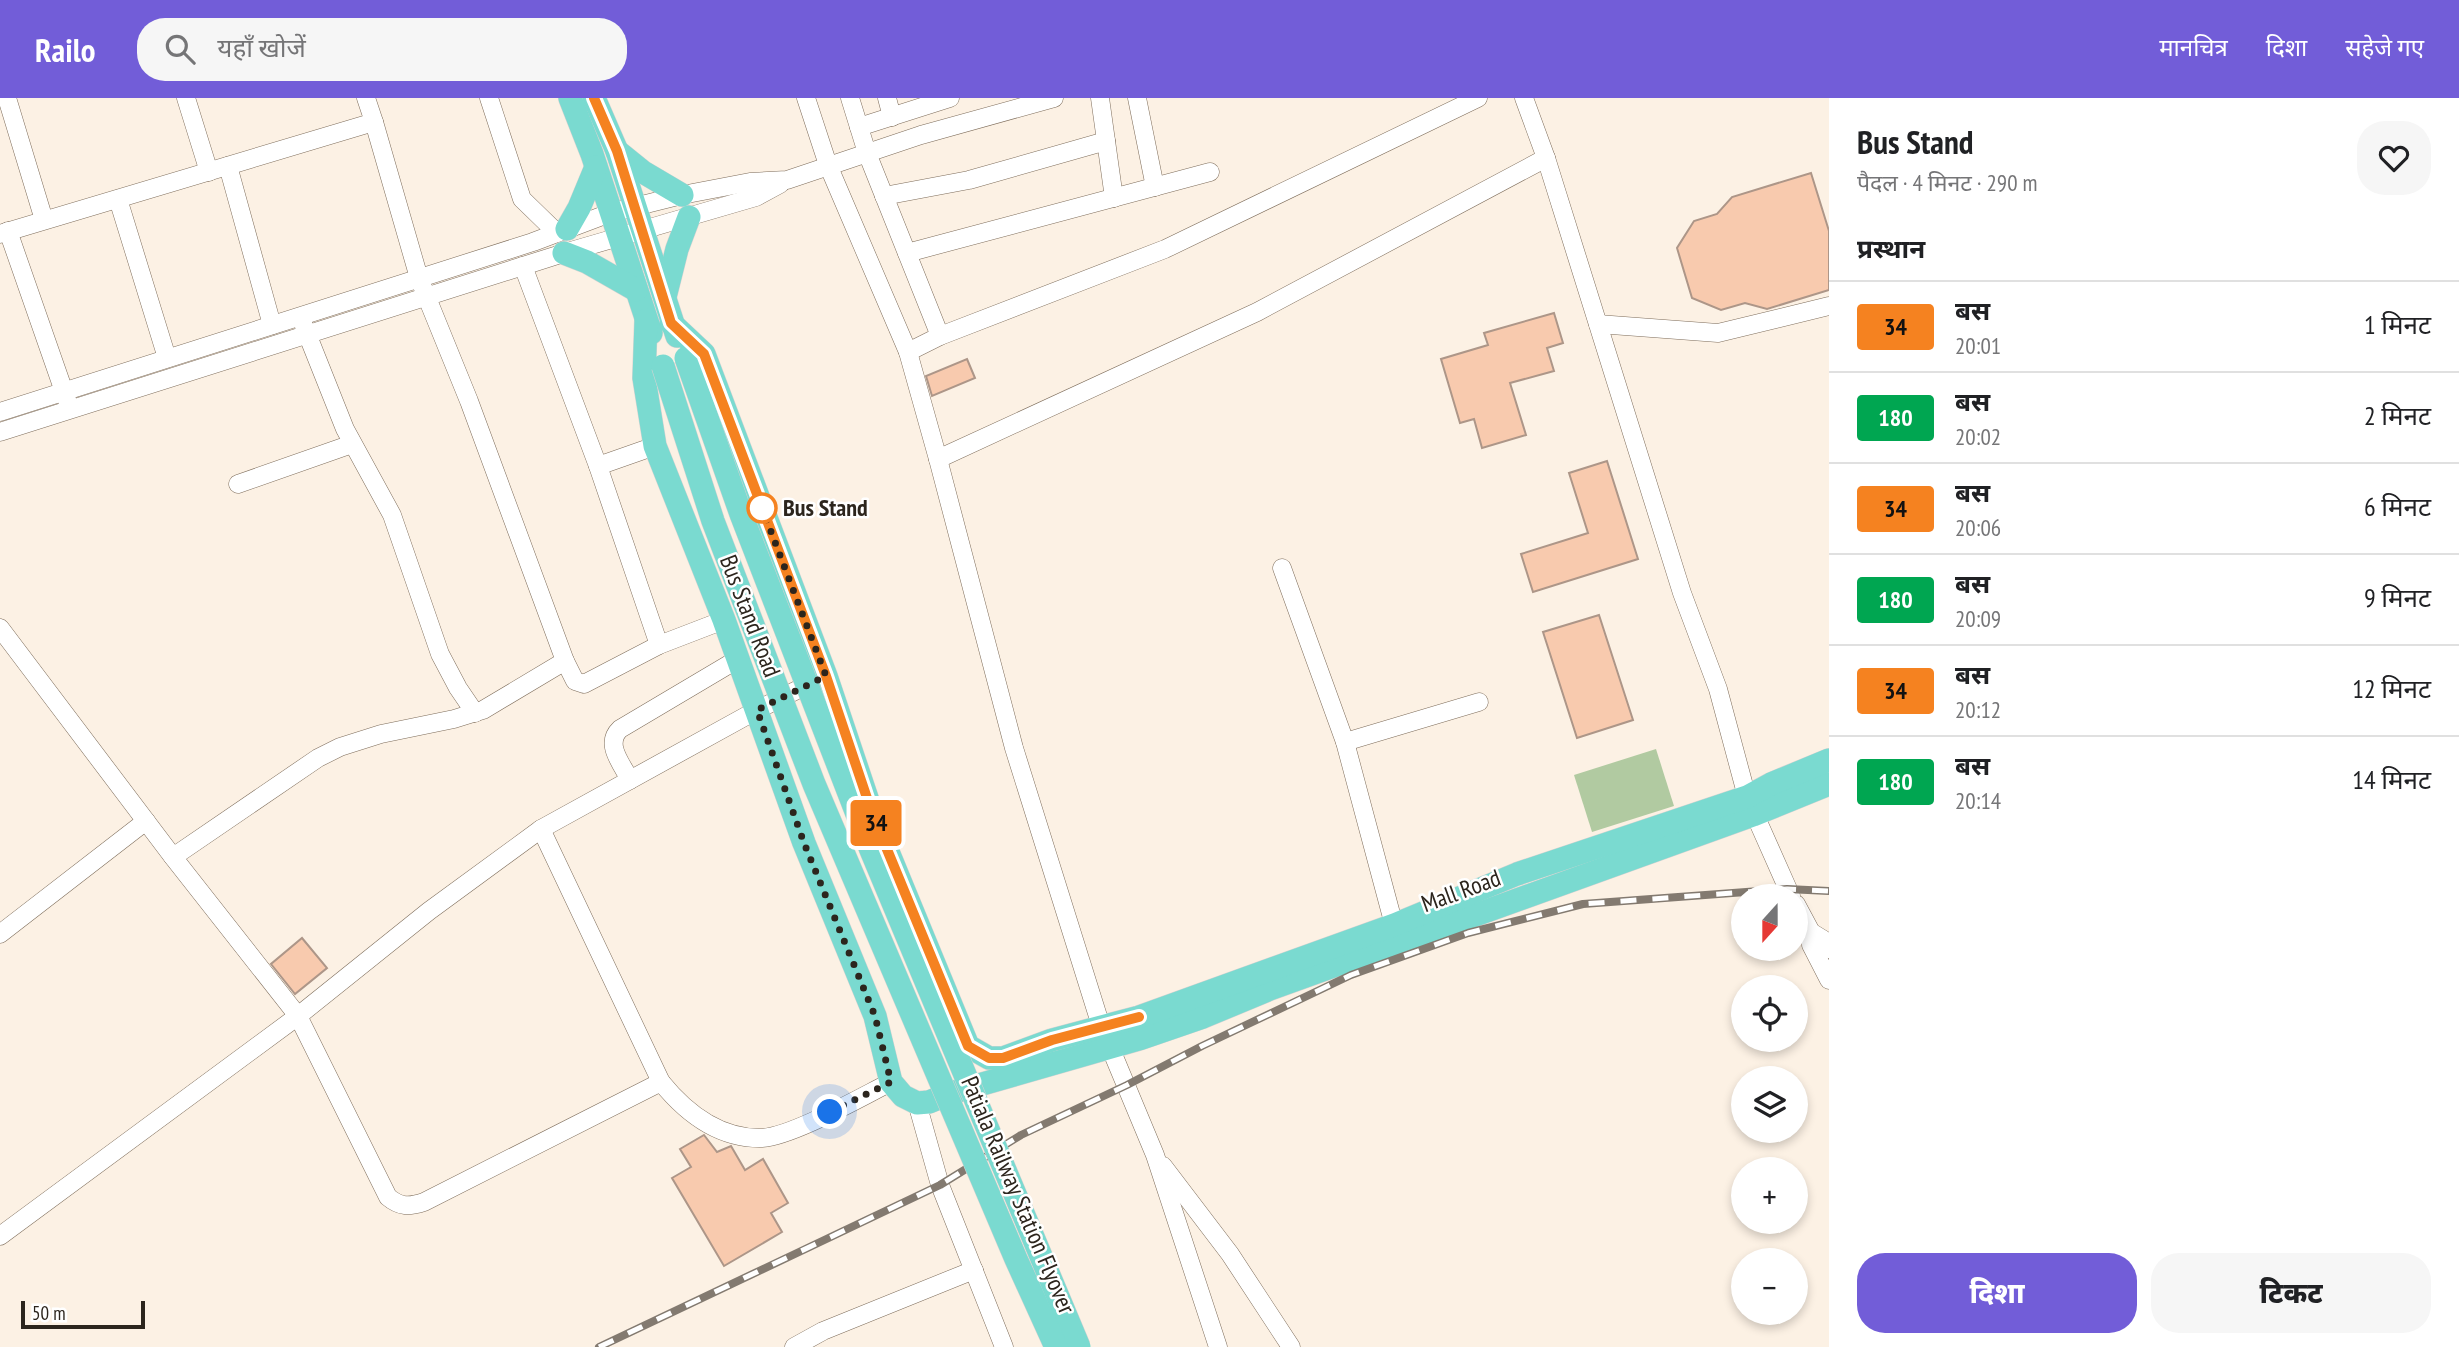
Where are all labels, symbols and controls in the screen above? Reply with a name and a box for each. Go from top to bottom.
search box [137,18,627,81]
text: Railo [35,28,95,71]
icon: search [161,30,199,68]
text: यहाँ खोजें [217,31,306,64]
text: मानचित्र [2159,32,2228,63]
text: दिशा [2266,32,2307,63]
text: सहेजे गए [2345,32,2424,63]
text: Bus Stand [1857,120,1973,163]
button: heart [2357,121,2431,195]
text: पैदल · 4 मिनट · 290 m [1857,168,2037,197]
text: प्रस्थान [1857,232,1925,265]
text: बस [1955,294,1990,327]
text: 1 मिनट [2364,308,2431,341]
text: 34 [1884,311,1907,342]
text: 20:01 [1955,331,2001,360]
text: बस [1955,385,1990,418]
text: 2 मिनट [2364,399,2431,432]
text: 180 [1878,402,1913,433]
text: 20:02 [1955,422,2001,451]
text: बस [1955,476,1990,509]
text: 6 मिनट [2364,490,2431,523]
place label: Bus Stand [783,492,868,523]
marker: Bus Stand [747,493,777,523]
text: 34 [1884,493,1907,524]
text: 20:06 [1955,513,2001,542]
street label: Bus Stand Road [713,550,788,681]
text: बस [1955,567,1990,600]
text: 9 मिनट [2364,581,2431,614]
text: 180 [1878,584,1913,615]
text: 20:09 [1955,604,2001,633]
text: बस [1955,658,1990,691]
text: 12 मिनट [2352,672,2431,705]
text: 34 [1884,675,1907,706]
text: 20:12 [1955,695,2001,724]
text: बस [1955,749,1990,782]
text: 14 मिनट [2352,763,2431,796]
text: 180 [1878,766,1913,797]
text: 20:14 [1955,786,2001,815]
line badge: 34 [844,800,908,846]
text: 34 [865,807,887,838]
street label: Mall Road [1417,862,1505,919]
north arrow [1731,884,1808,961]
map controls [1731,884,1808,1325]
button: locate [1731,975,1808,1052]
button: layers [1731,1066,1808,1143]
street label: Patiala Railway Station Flyover [954,1071,1083,1319]
your location [812,1094,847,1129]
button: + [1731,1157,1808,1234]
button: − [1731,1248,1808,1325]
button: दिशा [1857,1253,2137,1333]
button: टिकट [2151,1253,2431,1333]
scale bar [21,1298,145,1330]
text: 50 m [32,1301,66,1325]

